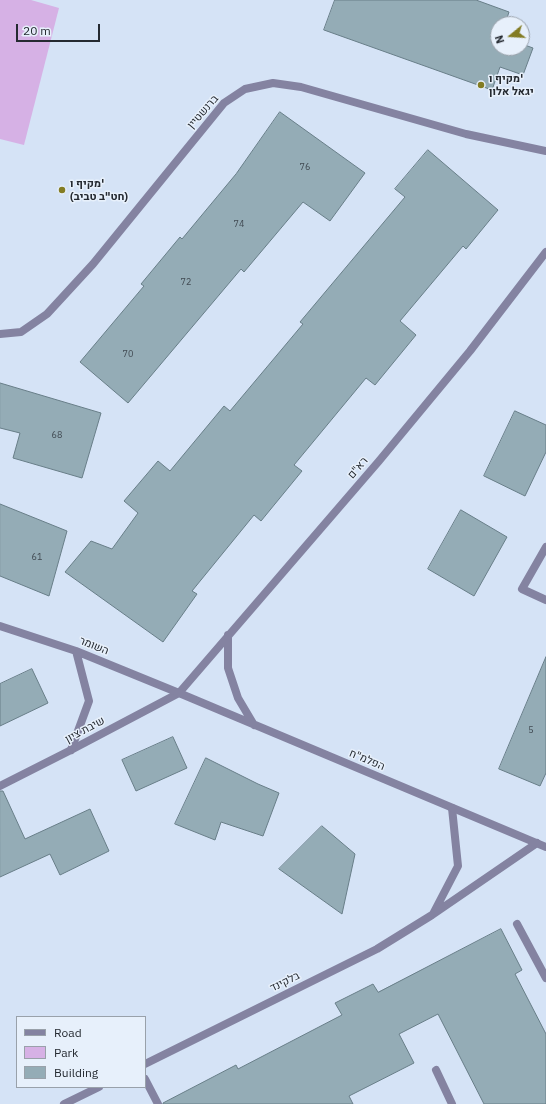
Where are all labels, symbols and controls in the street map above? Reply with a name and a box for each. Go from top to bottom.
scale bar [18,16,102,42]
north arrow [490,16,530,56]
text: 20 m [23,23,51,38]
text: N [492,33,507,45]
place label: מקיף ו' יגאל אלון [489,72,534,98]
marker: מקיף ו' יגאל אלון [476,80,486,90]
street label: ברנשטיין [185,92,221,132]
house number: 76 [300,162,310,172]
place label: מקיף ו' (חט"ב טביב) [70,177,128,203]
marker: מקיף ו' (חט"ב טביב) [57,185,67,195]
house number: 74 [234,219,244,229]
house number: 72 [181,277,191,287]
house number: 70 [123,349,133,359]
house number: 68 [52,430,62,440]
street label: רא"ם [345,455,371,481]
house number: 61 [32,552,42,562]
street label: השומר [77,634,111,658]
street label: שיבת ציון [63,714,107,746]
house number: 5 [528,725,534,735]
street label: הפלמ"ח [347,747,387,773]
street label: בלקינד [268,969,302,995]
legend [16,1016,146,1088]
text: Road [54,1025,82,1040]
text: Park [54,1045,78,1060]
text: Building [54,1065,98,1080]

